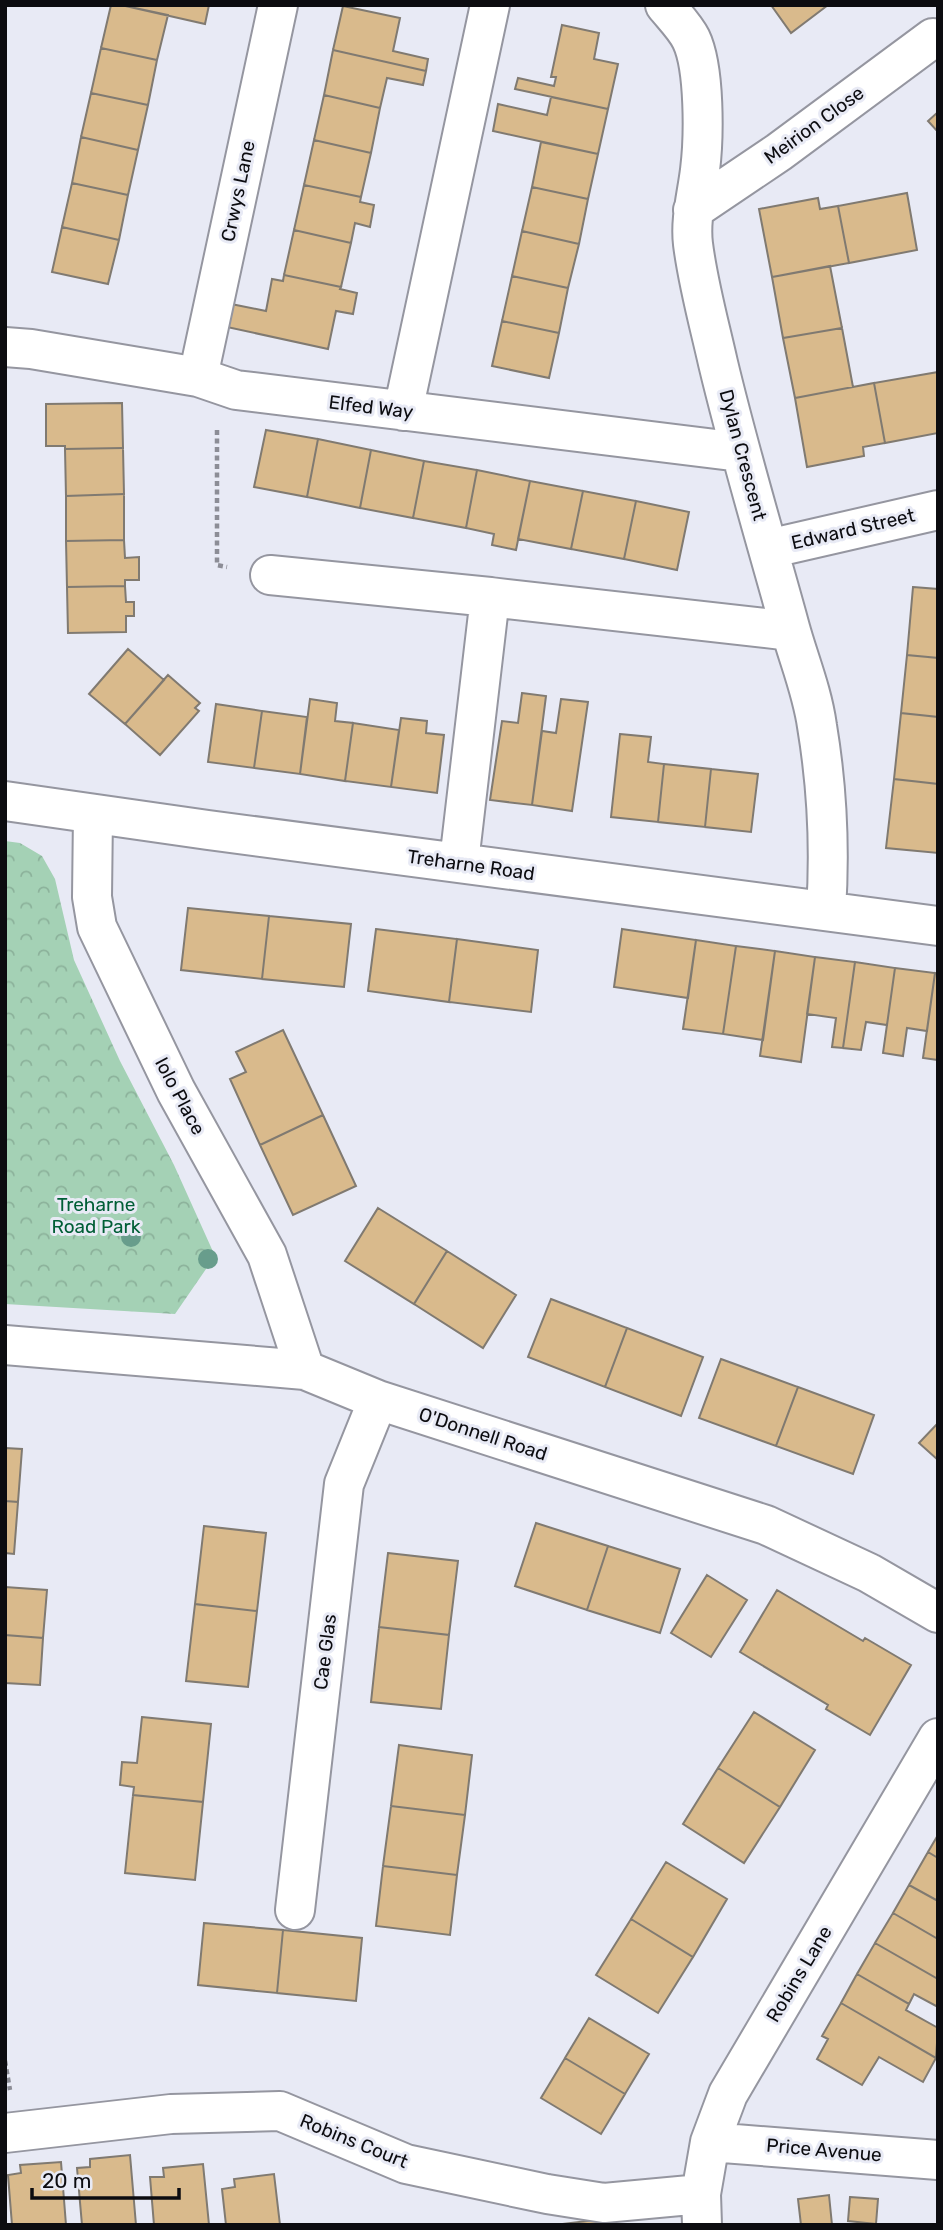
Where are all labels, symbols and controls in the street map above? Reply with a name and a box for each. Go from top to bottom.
street label: Meirion Close [760,81,868,169]
street label: Crwys Lane [216,138,260,244]
street label: Dylan Crescent [714,387,772,524]
street label: Elfed Way [327,390,415,424]
street label: Edward Street [789,503,918,554]
street label: Treharne Road [406,845,536,885]
street label: Iolo Place [150,1053,210,1139]
park label: Treharne Road Park [51,1193,141,1238]
street label: O'Donnell Road [416,1402,550,1466]
street label: Cae Glas [309,1613,341,1691]
street label: Robins Lane [761,1922,837,2026]
street label: Robins Court [297,2109,412,2173]
street label: Price Avenue [765,2133,883,2167]
scale bar [32,2156,178,2200]
text: 20 m [42,2168,91,2193]

